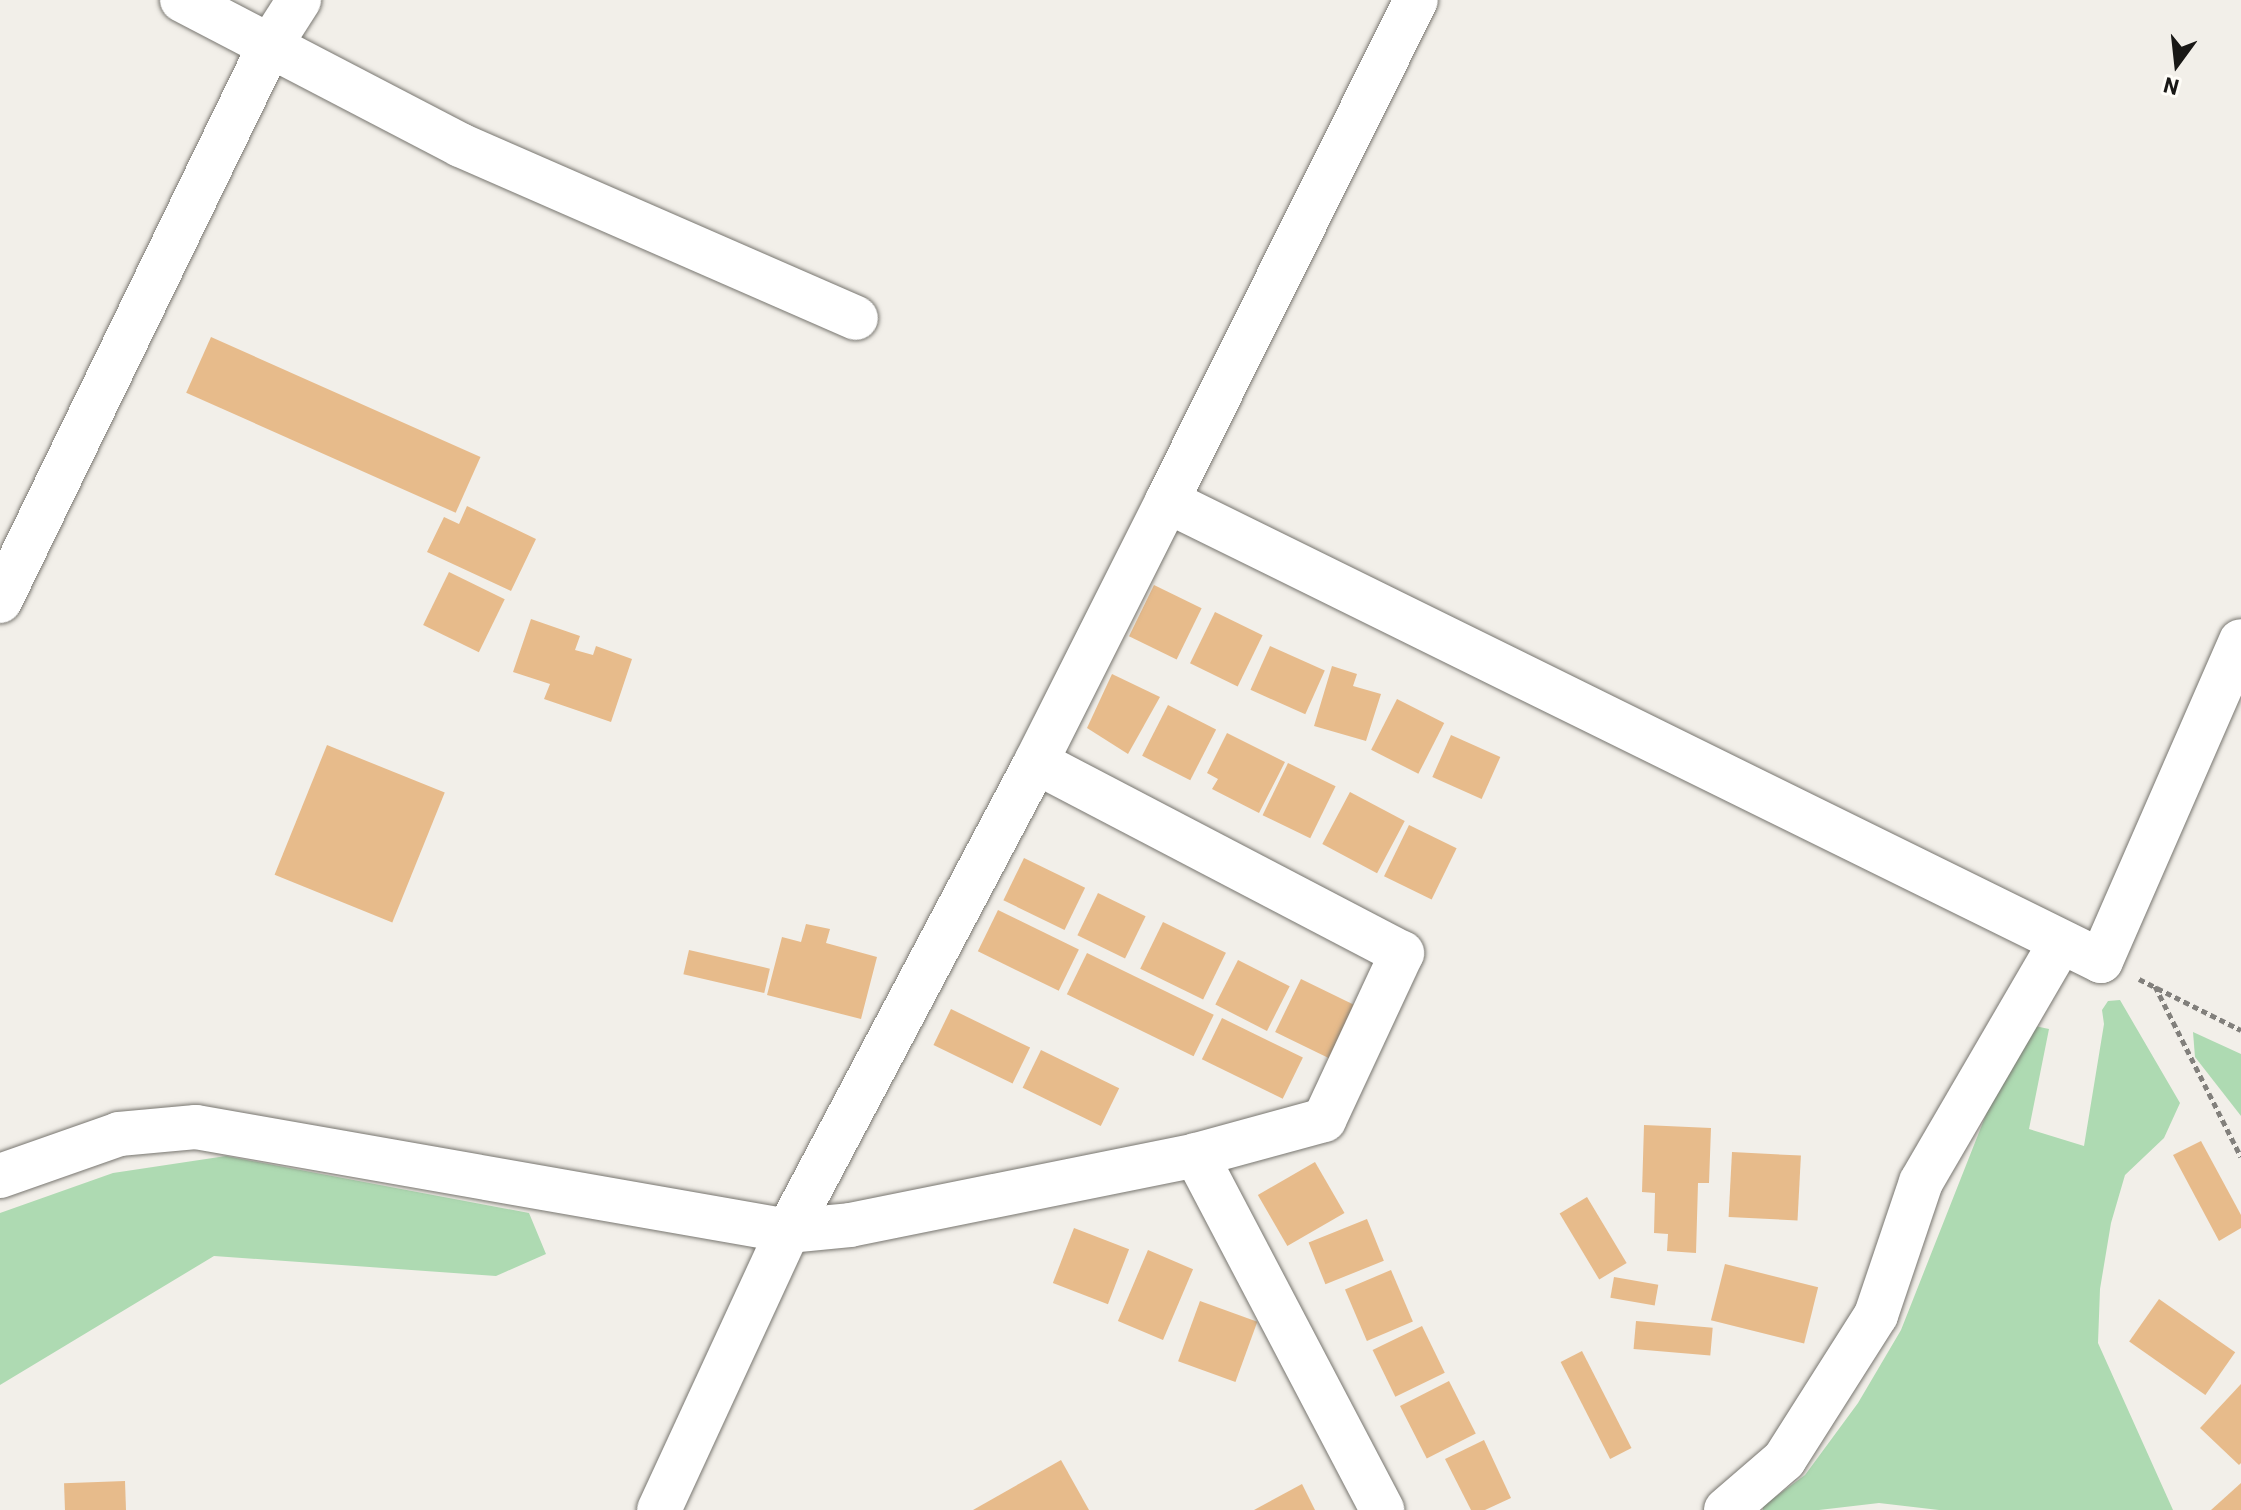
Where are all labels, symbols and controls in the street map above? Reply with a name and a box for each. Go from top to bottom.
north arrow [2137,24,2217,104]
text: N [2160,73,2181,102]

